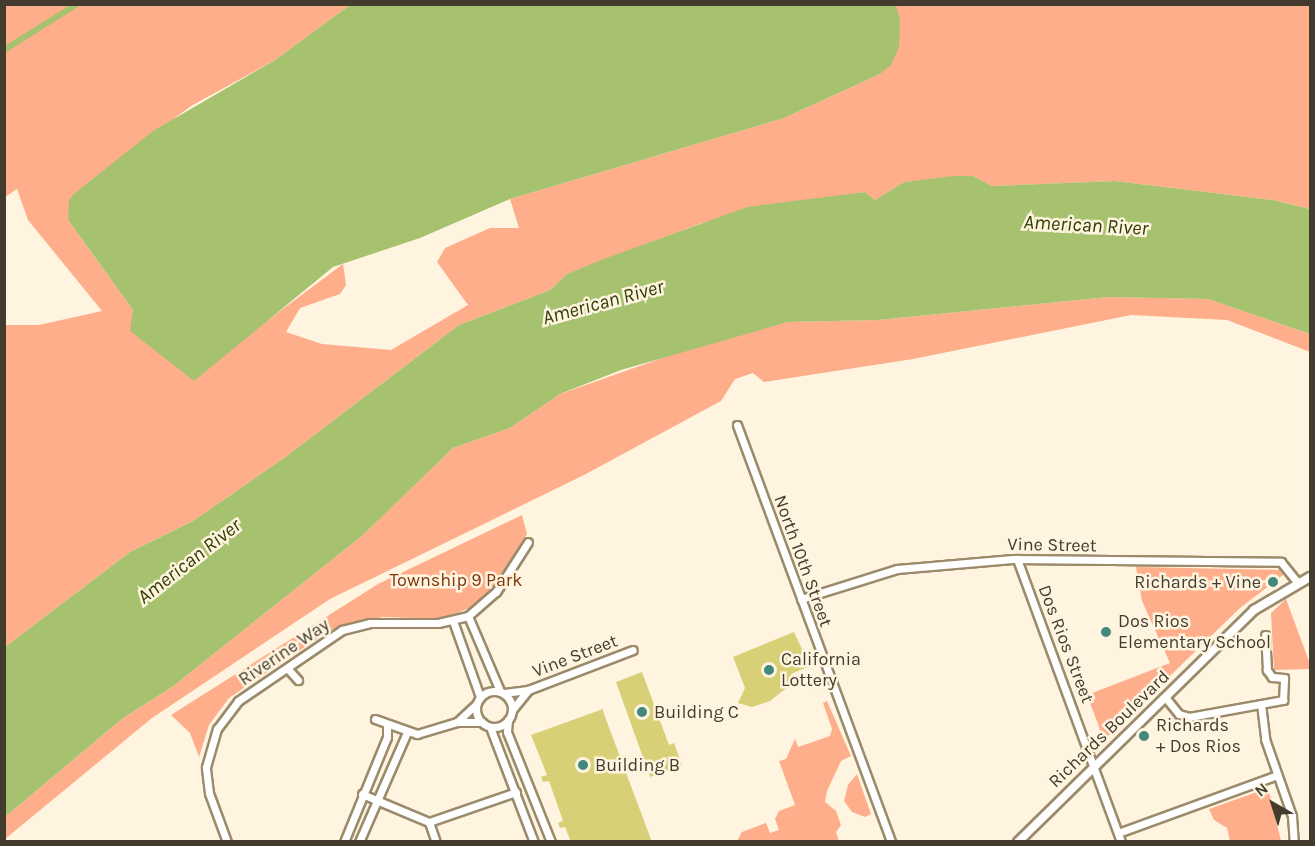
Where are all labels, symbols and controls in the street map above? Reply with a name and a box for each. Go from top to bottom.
water label: American River [1023,210,1149,240]
water label: American River [540,274,666,330]
street label: North 10th Street [769,492,837,630]
water label: American River [132,513,246,609]
street label: Vine Street [1007,533,1097,557]
park label: Township 9 Park [389,569,523,591]
place label: Richards + Vine [1134,571,1261,593]
marker: Richards + Vine [1266,575,1280,589]
street label: Dos Rios Street [1034,582,1098,706]
place label: Dos Rios Elementary School [1118,611,1271,654]
street label: Riverine Way [235,614,333,690]
marker: Dos Rios Elementary School [1099,625,1113,639]
street label: Vine Street [529,630,621,682]
place label: California Lottery [781,649,861,692]
marker: California Lottery [762,663,776,677]
street label: Richards Boulevard [1044,666,1174,792]
place label: Building C [654,701,739,723]
marker: Building C [635,705,649,719]
place label: Richards + Dos Rios [1156,715,1241,758]
marker: Richards + Dos Rios [1137,729,1151,743]
place label: Building B [595,754,680,776]
marker: Building B [576,758,590,772]
north arrow [1243,774,1303,834]
text: N [1251,779,1272,801]

